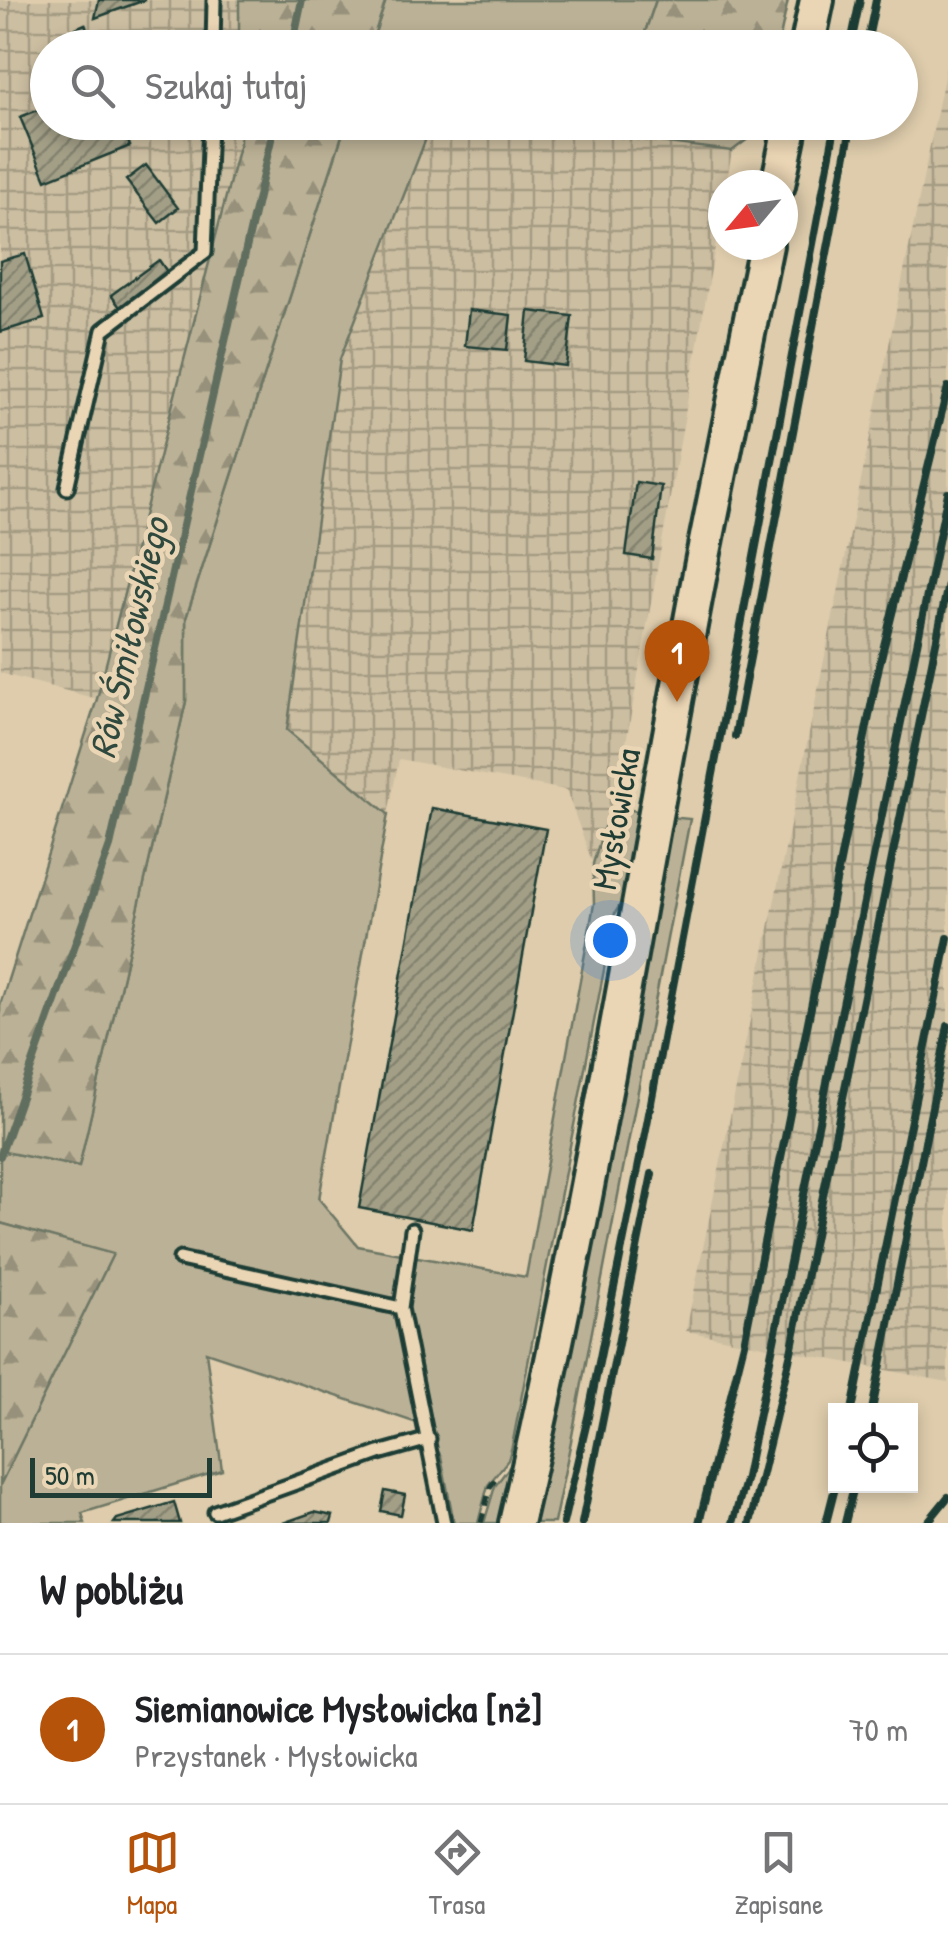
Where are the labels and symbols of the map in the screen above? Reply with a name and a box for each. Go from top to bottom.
north arrow [708,170,798,260]
water label: Rów Śmiłowskiego [75,510,181,763]
pin: 1 [644,620,710,702]
street label: Mysłowicka [580,744,651,893]
your location [585,915,636,966]
scale bar [30,1453,212,1498]

